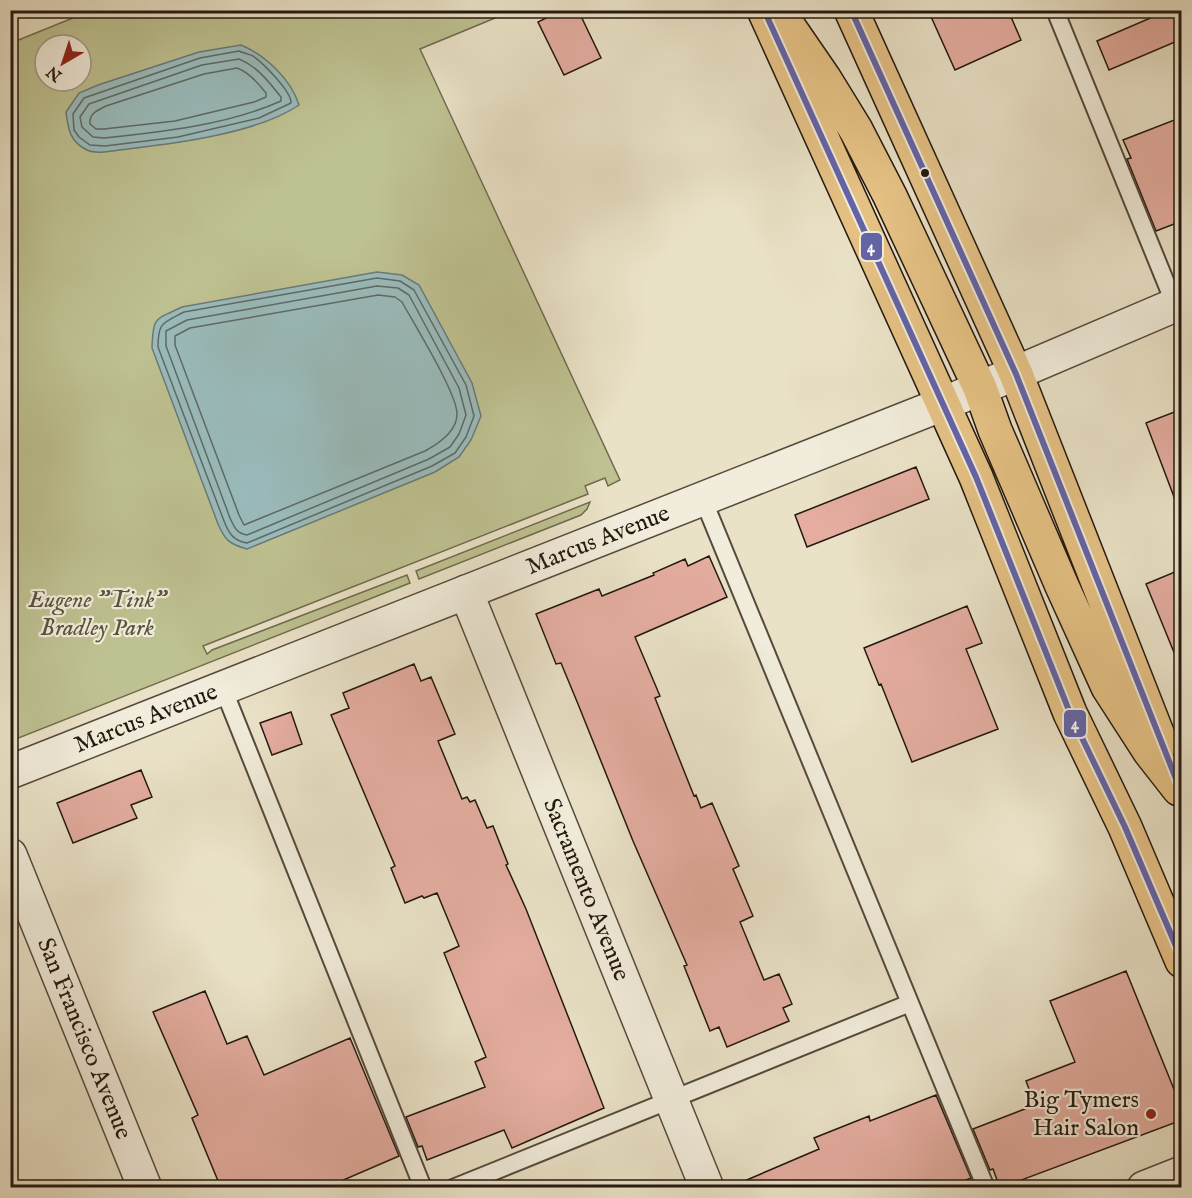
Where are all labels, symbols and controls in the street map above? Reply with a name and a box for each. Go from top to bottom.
north arrow [33,33,93,93]
text: N [43,61,67,86]
unlabelled marker [919,167,931,179]
line badge: 4 [860,232,883,261]
text: 4 [867,238,876,258]
street label: Marcus Avenue [522,498,674,582]
park label: Eugene "Tink" Bradley Park [27,585,168,644]
street label: Marcus Avenue [70,676,222,761]
line badge: 4 [1063,709,1087,738]
text: 4 [1071,715,1080,735]
street label: Sacramento Avenue [536,794,637,985]
street label: San Francisco Avenue [30,933,139,1144]
place label: Big Tymers Hair Salon [1024,1085,1139,1144]
marker: Big Tymers Hair Salon [1144,1107,1158,1121]

